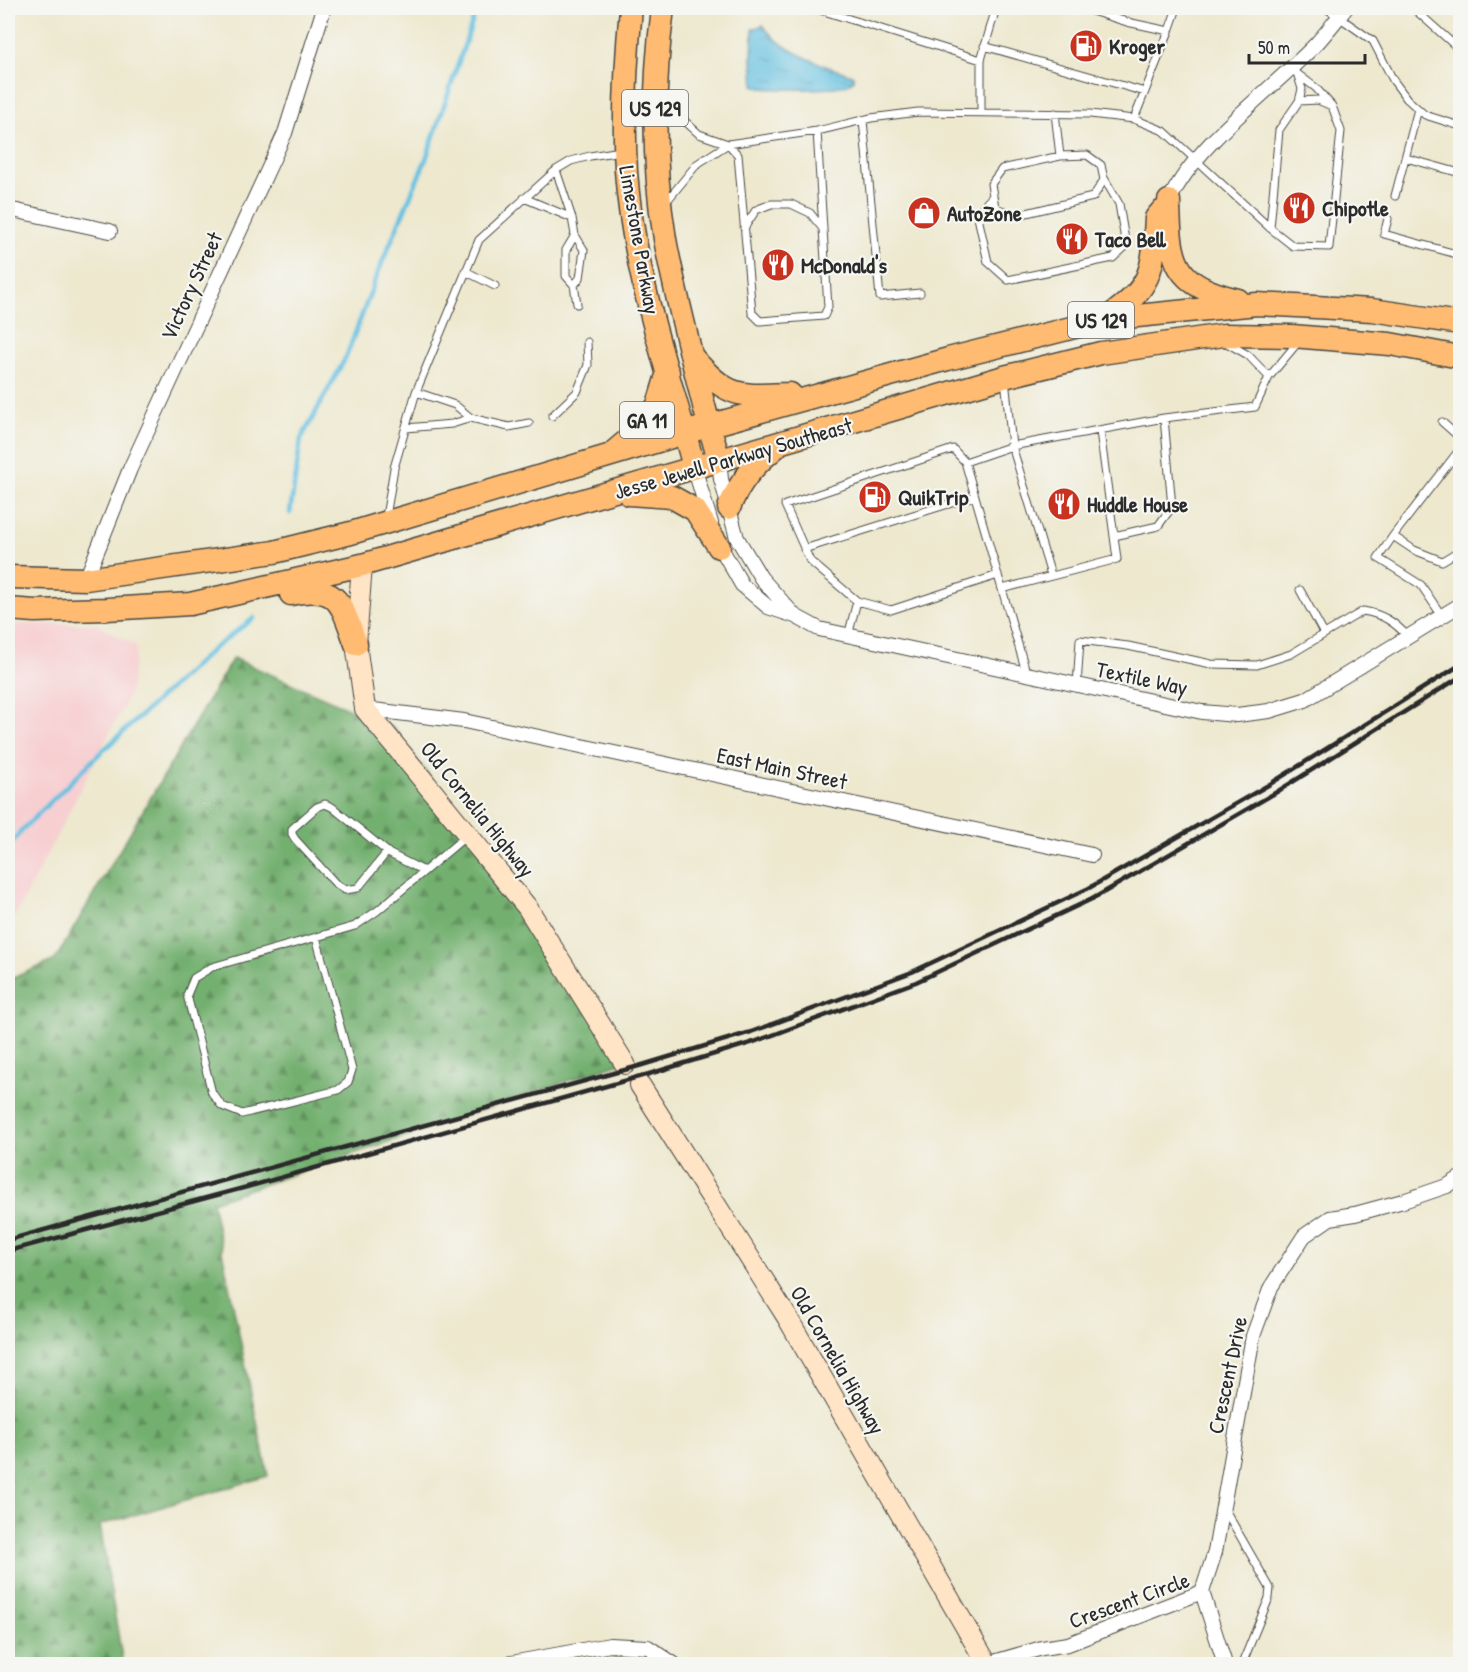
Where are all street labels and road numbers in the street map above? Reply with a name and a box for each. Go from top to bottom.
road number: US 129 [622,90,688,126]
street label: Limestone Parkway [612,163,668,317]
street label: Victory Street [153,227,229,345]
road number: US 129 [1068,302,1134,338]
road number: GA 11 [620,402,674,438]
street label: Jesse Jewell Parkway Southeast [611,410,856,506]
street label: Textile Way [1094,654,1190,702]
street label: Old Cornelia Highway [414,735,542,883]
street label: East Main Street [714,740,850,797]
street label: Old Cornelia Highway [783,1280,893,1440]
street label: Crescent Drive [1200,1313,1254,1436]
street label: Crescent Circle [1065,1564,1194,1636]

